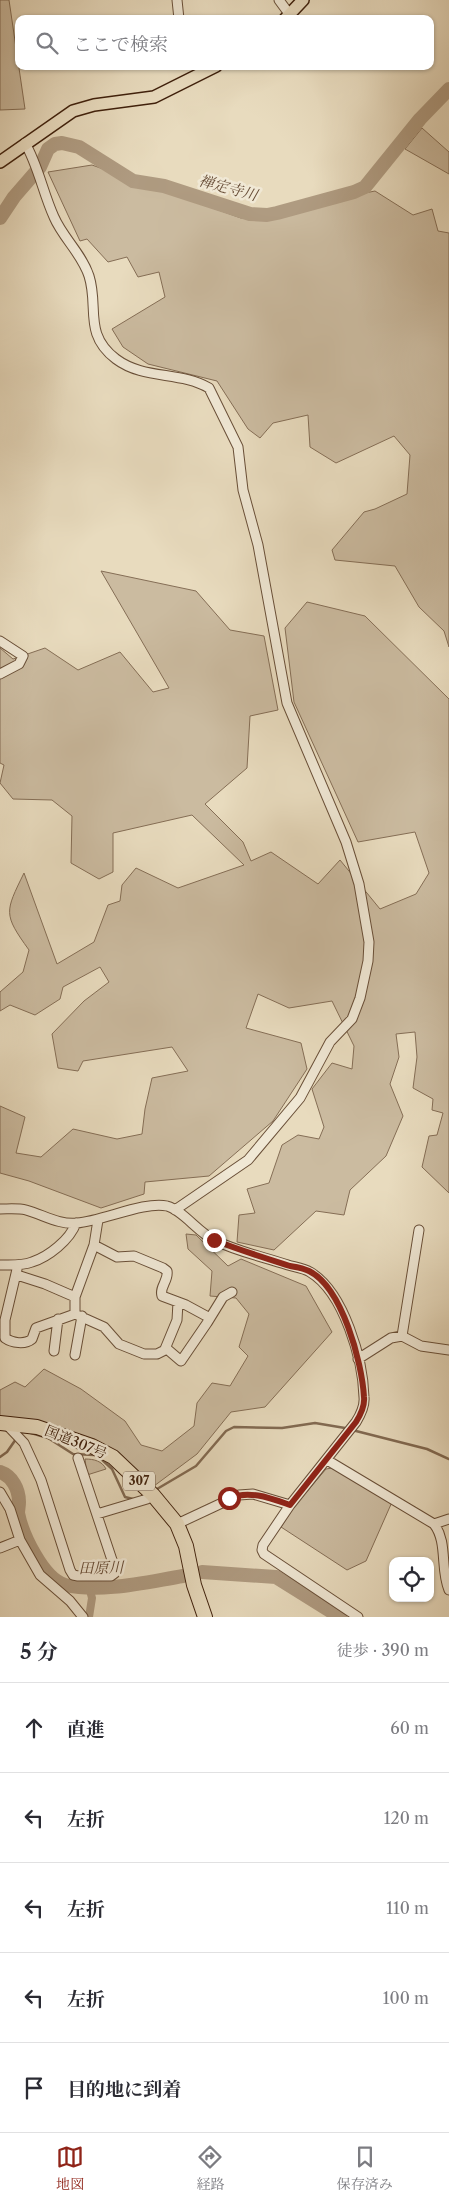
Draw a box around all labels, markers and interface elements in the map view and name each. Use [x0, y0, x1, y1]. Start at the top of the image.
search box [15, 15, 434, 70]
icon: search [33, 29, 61, 57]
text: ここで検索 [73, 33, 168, 56]
water label: 禅定寺川 [197, 171, 261, 205]
route end [203, 1229, 226, 1252]
street label: 国道307号 [42, 1421, 110, 1463]
road number: 307 [123, 1472, 155, 1490]
route start [218, 1487, 241, 1510]
map controls [389, 1557, 434, 1602]
button: locate [389, 1557, 434, 1602]
water label: 田原川 [78, 1558, 126, 1577]
text: 5 分 [20, 1639, 58, 1664]
text: 徒歩 · 390 m [336, 1640, 429, 1660]
icon: ahead [20, 1714, 48, 1742]
text: 直進 [67, 1718, 105, 1741]
text: 60 m [390, 1718, 429, 1738]
icon: left [20, 1804, 48, 1832]
text: 左折 [67, 1808, 105, 1831]
text: 120 m [384, 1808, 429, 1828]
icon: left [20, 1894, 48, 1922]
text: 左折 [67, 1898, 105, 1921]
text: 110 m [386, 1898, 429, 1918]
icon: left [20, 1984, 48, 2012]
text: 左折 [67, 1988, 105, 2011]
text: 100 m [383, 1988, 429, 2008]
icon: arrive [20, 2074, 48, 2102]
text: 目的地に到着 [67, 2078, 181, 2101]
tab: 地図 [56, 2143, 84, 2193]
tab: 経路 [196, 2143, 224, 2193]
tab: 保存済み [337, 2143, 393, 2193]

